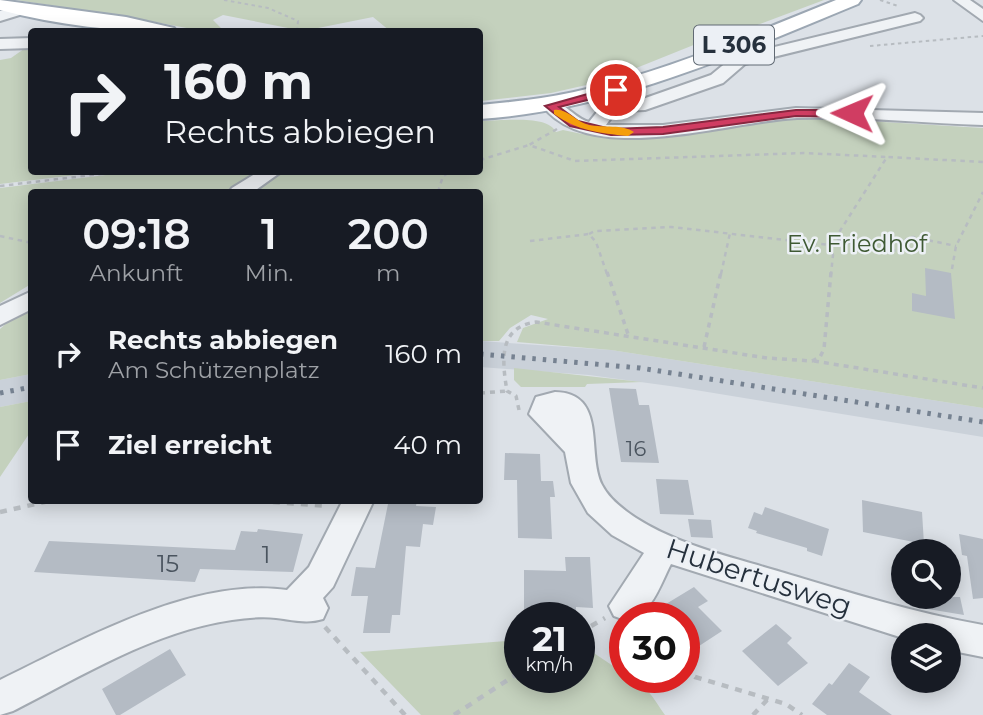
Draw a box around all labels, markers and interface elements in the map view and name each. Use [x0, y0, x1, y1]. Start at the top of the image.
road number: L 306 [694, 26, 774, 64]
text: 160 m [164, 52, 313, 111]
icon: right [49, 56, 140, 147]
pin [586, 60, 646, 120]
icon: arrive [597, 71, 635, 109]
position arrow [815, 76, 889, 150]
text: Rechts abbiegen [164, 112, 436, 151]
text: 09:18 [82, 208, 191, 260]
text: 1 [261, 208, 277, 260]
text: 200 [348, 208, 429, 260]
park label: Ev. Friedhof [787, 229, 928, 258]
text: Ankunft [90, 259, 183, 287]
text: Min. [245, 259, 293, 287]
text: m [376, 259, 400, 287]
text: Rechts abbiegen [108, 324, 338, 356]
icon: right [49, 335, 87, 373]
text: 160 m [385, 338, 462, 370]
text: Am Schützenplatz [108, 356, 320, 384]
icon: arrive [49, 426, 87, 464]
text: Ziel erreicht [108, 429, 272, 461]
text: 40 m [393, 429, 462, 461]
house number: 16 [626, 436, 646, 461]
street label: Hubertusweg [662, 531, 856, 623]
map controls [891, 539, 961, 693]
button: search [891, 539, 961, 609]
house number: 1 [262, 540, 270, 569]
house number: 15 [157, 549, 179, 578]
speed limit sign: 30 [609, 602, 700, 693]
text: 21 [532, 617, 567, 660]
button: layers [891, 623, 961, 693]
text: km/h [525, 654, 574, 676]

